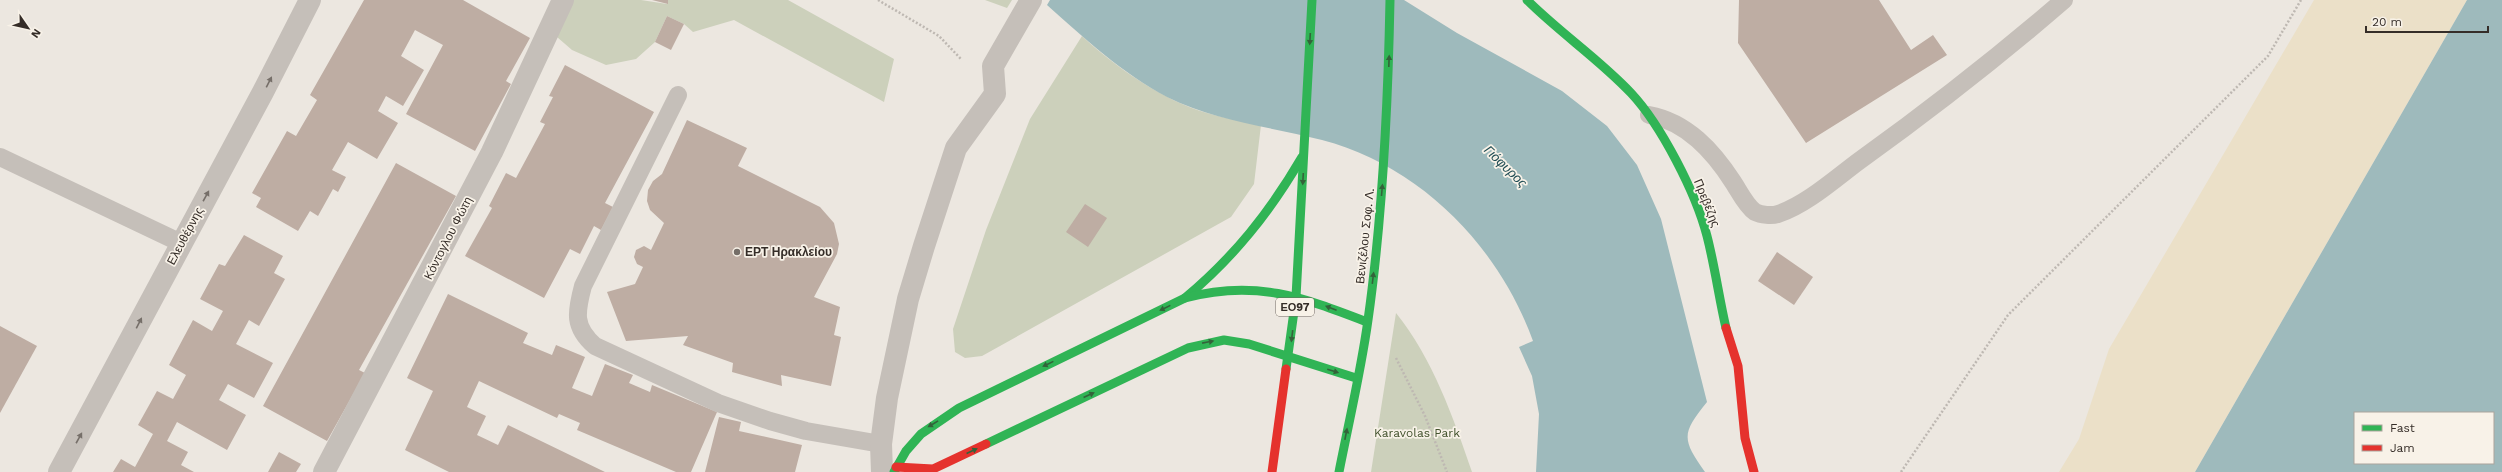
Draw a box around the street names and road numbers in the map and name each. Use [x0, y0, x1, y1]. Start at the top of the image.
street label: Πρεβέζης [1691, 177, 1723, 229]
street label: Βενιζέλου Σοφ. Λ. [1353, 187, 1377, 285]
street label: Κόντογλου Φώτη [421, 194, 475, 282]
street label: Ελευθέρνης [164, 205, 206, 267]
road number: ΕΟ97 [1276, 298, 1314, 316]

